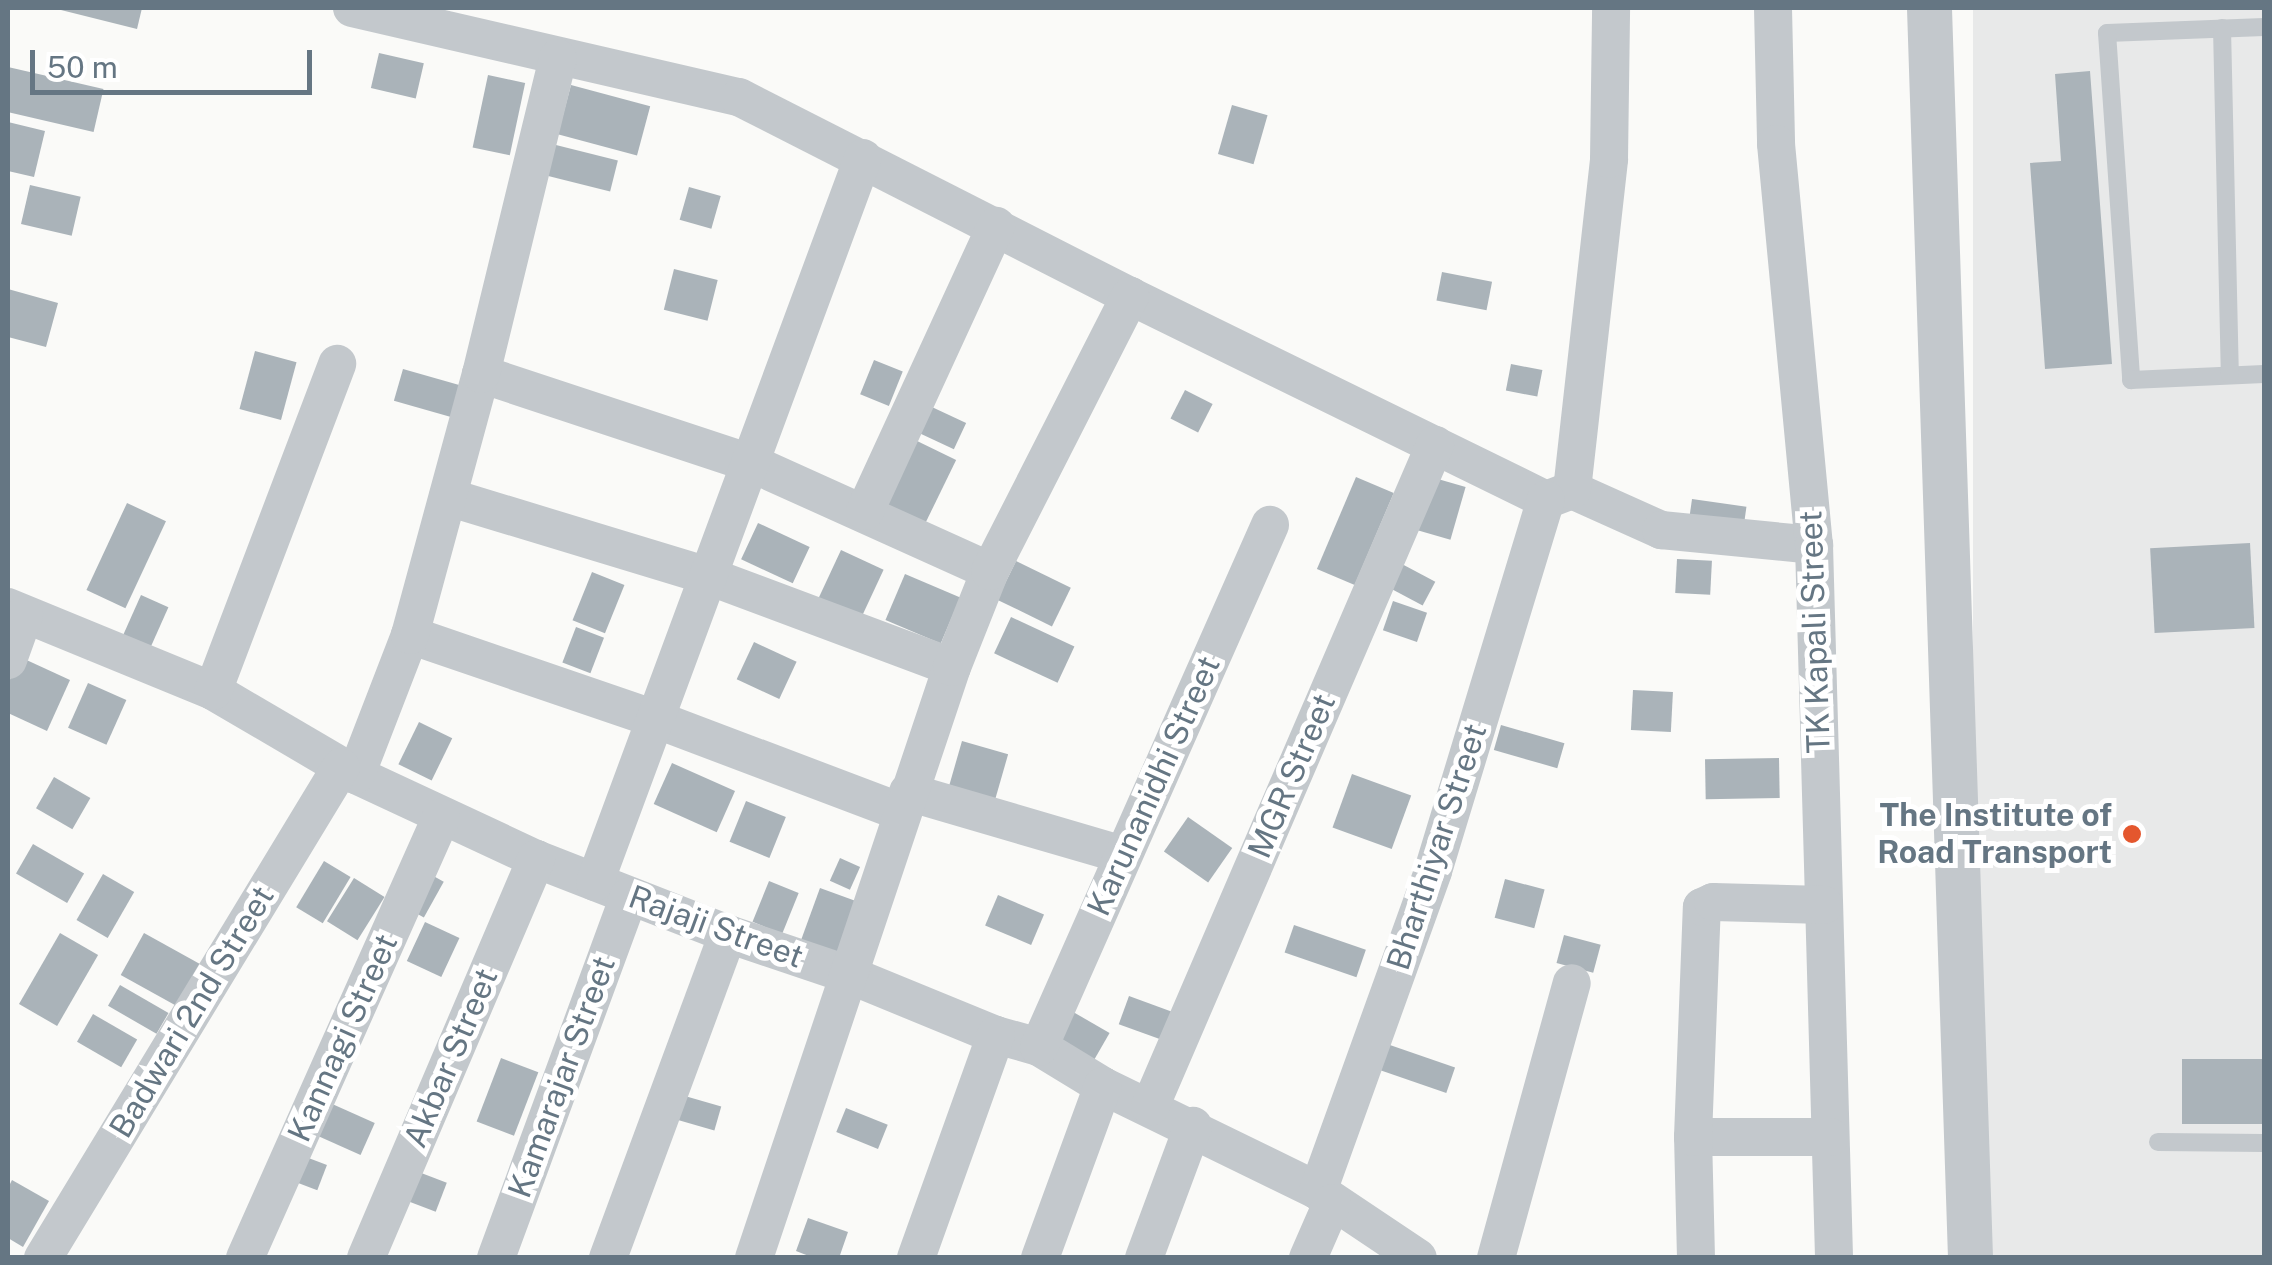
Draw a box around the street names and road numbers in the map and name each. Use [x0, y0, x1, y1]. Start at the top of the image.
street label: TK Kapali Street [1792, 510, 1838, 754]
street label: Karunanidhi Street [1080, 650, 1228, 922]
street label: MGR Street [1240, 688, 1344, 864]
street label: Bharthiyar Street [1379, 719, 1495, 975]
street label: Rajaji Street [624, 878, 808, 976]
street label: Badwari 2nd Street [102, 879, 282, 1145]
street label: Kannagi Street [280, 928, 406, 1148]
street label: Kamarajar Street [501, 951, 623, 1203]
street label: Akbar Street [396, 963, 506, 1153]

